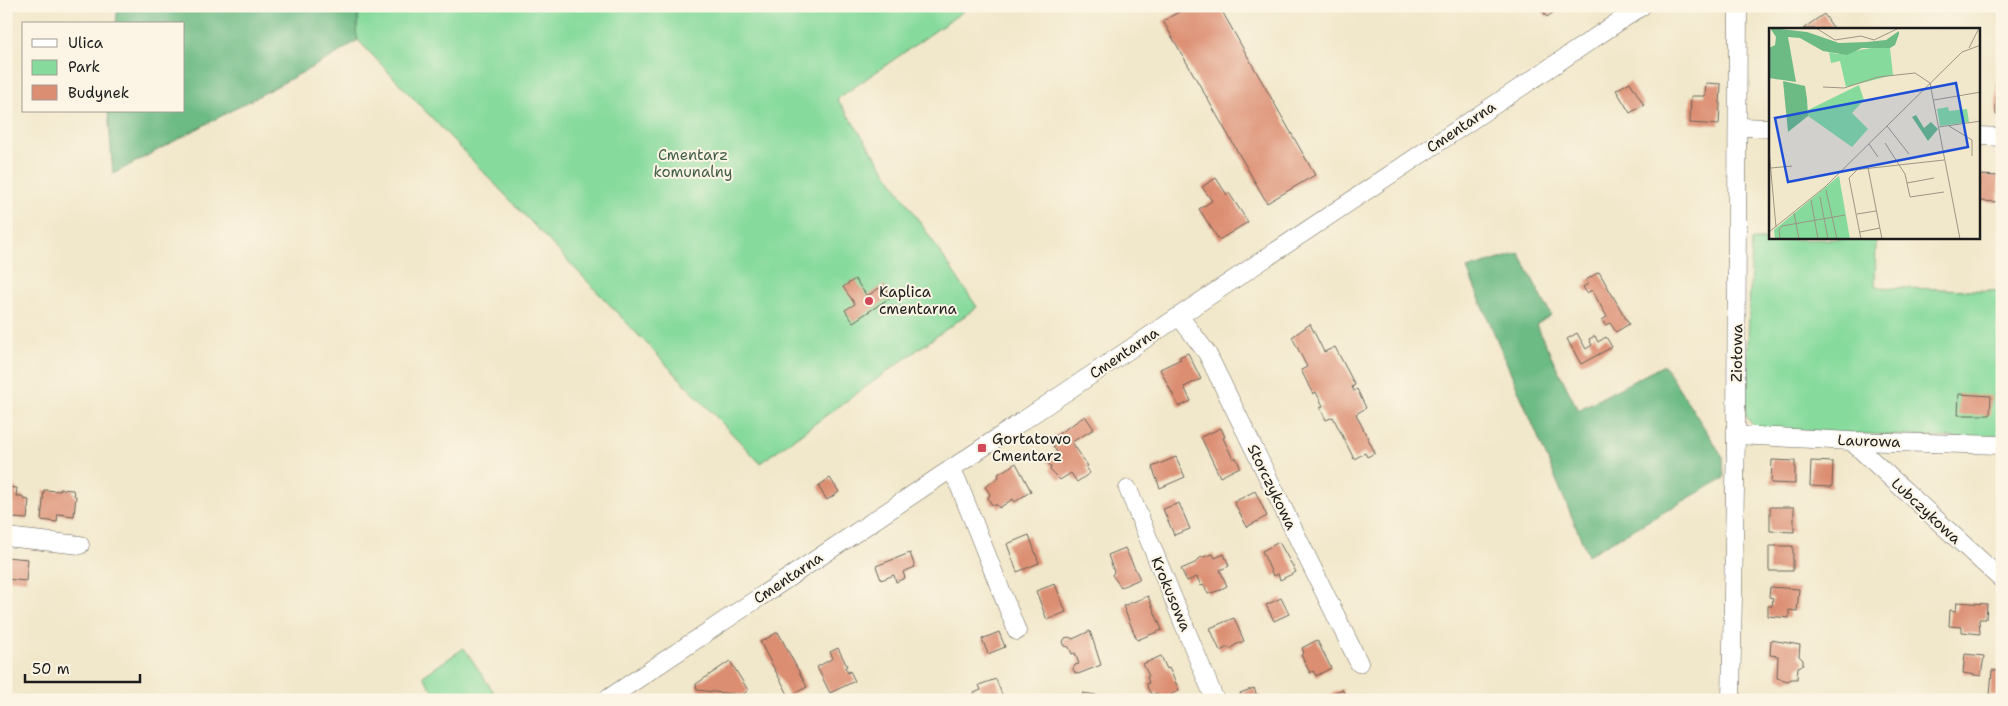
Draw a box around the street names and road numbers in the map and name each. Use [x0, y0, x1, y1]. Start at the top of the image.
street label: Cmentarna [1422, 96, 1500, 157]
street label: Cmentarna [1085, 322, 1163, 383]
street label: Ziołowa [1726, 323, 1748, 382]
street label: Laurowa [1837, 430, 1902, 452]
street label: Storczykowa [1243, 441, 1302, 534]
street label: Lubczykowa [1887, 474, 1966, 549]
street label: Cmentarna [749, 547, 827, 608]
street label: Krokusowa [1146, 554, 1196, 635]

